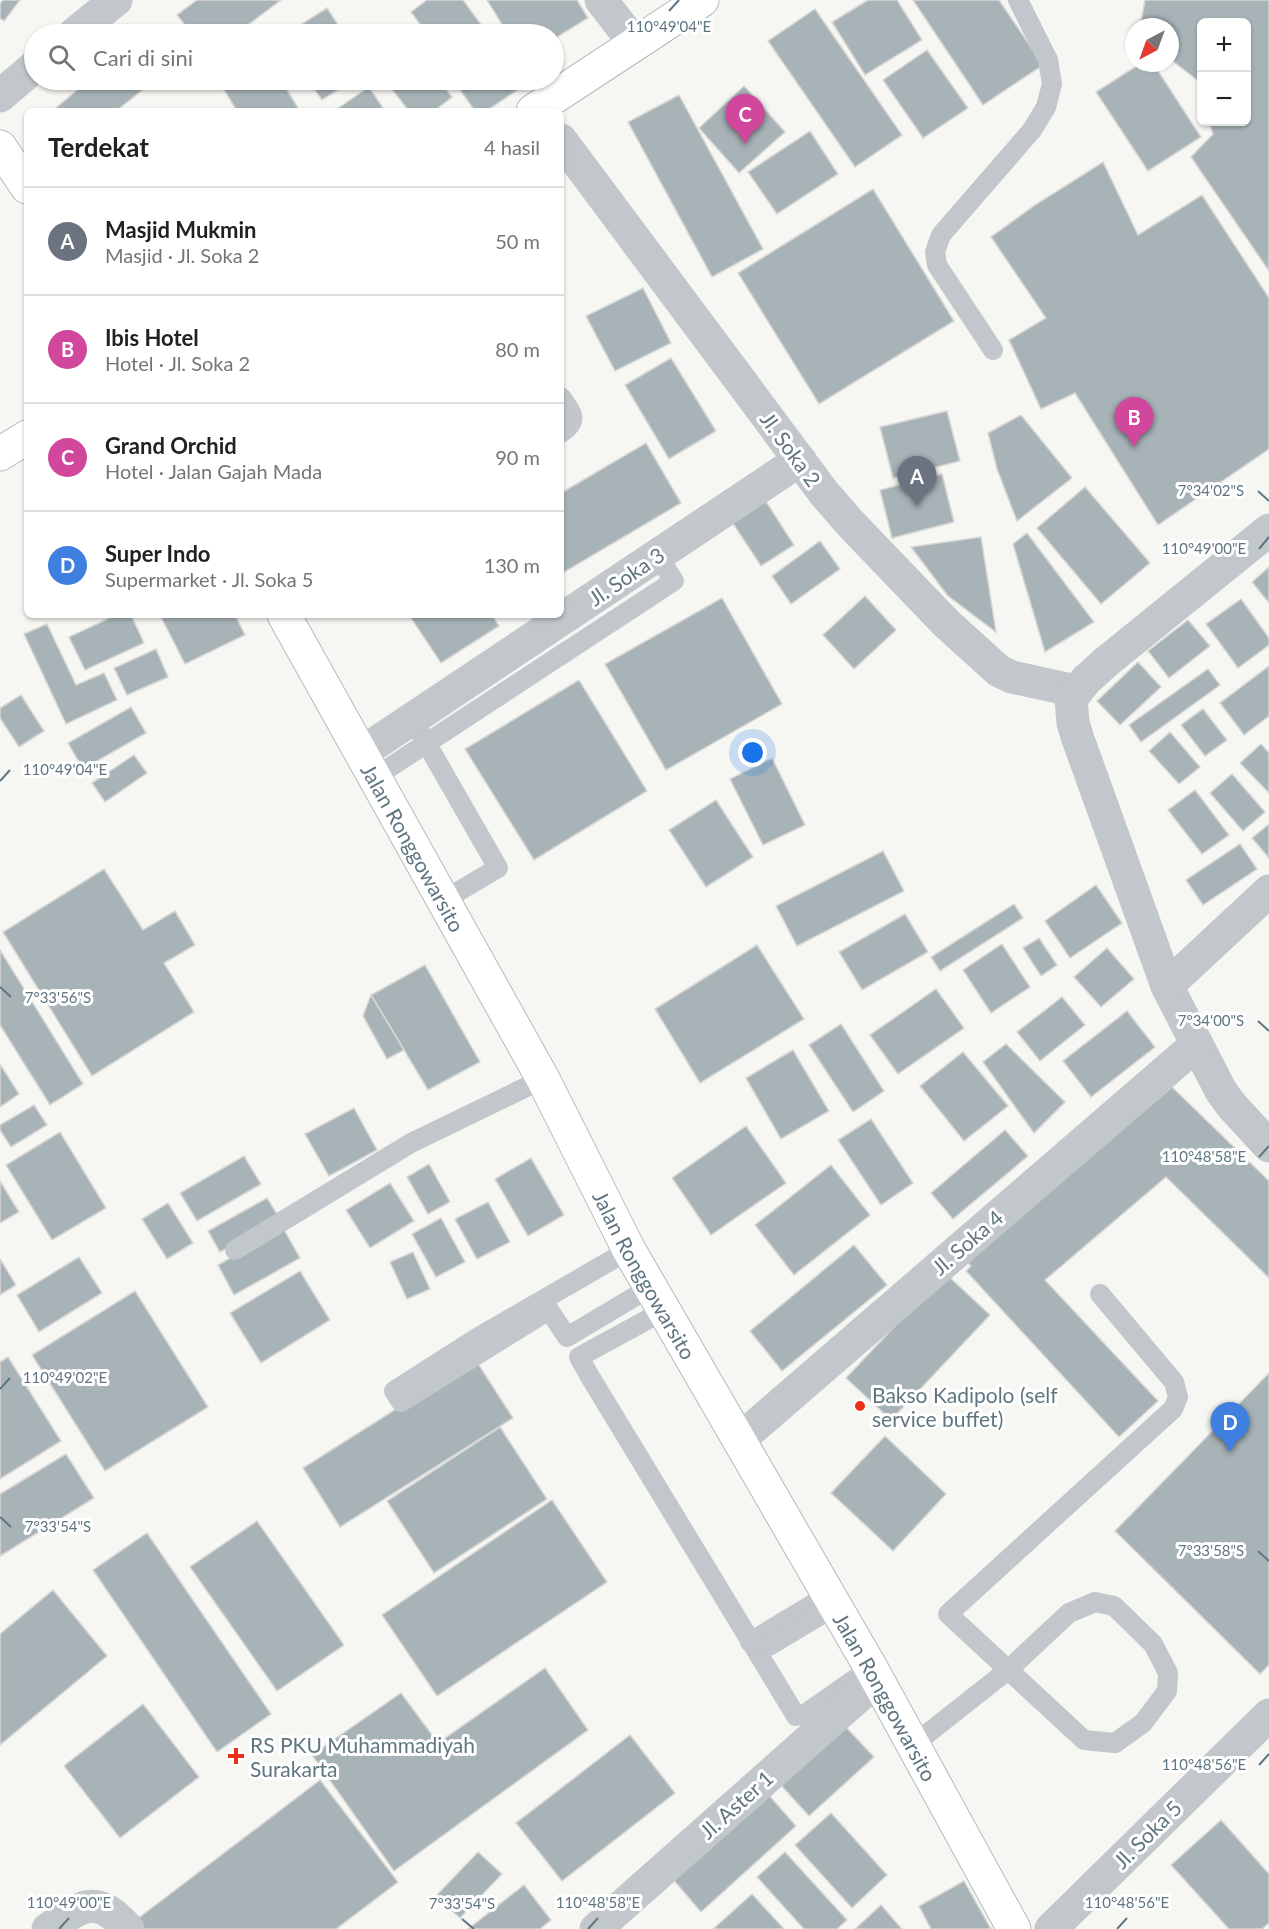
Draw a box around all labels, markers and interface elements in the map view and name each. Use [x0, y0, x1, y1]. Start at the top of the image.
text: 110°49'04"E [627, 17, 711, 35]
north arrow [1125, 18, 1179, 72]
map controls [1197, 18, 1251, 126]
button: + [1197, 18, 1251, 72]
search box [24, 24, 564, 90]
icon: search [45, 41, 78, 74]
text: Cari di sini [93, 44, 193, 71]
button: − [1197, 72, 1251, 126]
pin: C [726, 94, 764, 144]
text: Terdekat [48, 131, 149, 163]
text: 4 hasil [484, 135, 540, 159]
text: Masjid Mukmin [105, 216, 257, 243]
text: A [61, 229, 74, 253]
text: 50 m [495, 229, 540, 253]
text: Masjid · Jl. Soka 2 [105, 243, 259, 267]
text: Ibis Hotel [105, 324, 199, 351]
text: B [61, 337, 74, 361]
text: 80 m [495, 337, 540, 361]
text: Hotel · Jl. Soka 2 [105, 351, 250, 375]
pin: B [1114, 398, 1154, 447]
street label: Jl. Soka 2 [756, 407, 826, 491]
text: Grand Orchid [105, 432, 237, 459]
text: C [61, 445, 74, 469]
text: 90 m [495, 445, 540, 469]
pin: A [898, 456, 936, 506]
text: Hotel · Jalan Gajah Mada [105, 459, 322, 483]
text: 7°34'02"S [1178, 481, 1244, 499]
text: 110°49'00"E [1162, 539, 1246, 557]
text: Super Indo [105, 540, 211, 567]
street label: Jl. Soka 3 [583, 542, 669, 610]
text: D [60, 553, 75, 577]
text: 130 m [484, 553, 540, 577]
text: Supermarket · Jl. Soka 5 [105, 567, 313, 591]
your location [738, 738, 767, 767]
street label: Jalan Ronggowarsito [357, 759, 471, 936]
text: 110°49'04"E [23, 760, 107, 778]
text: 7°33'56"S [25, 988, 91, 1006]
text: 7°34'00"S [1178, 1011, 1244, 1029]
text: 110°48'58"E [1162, 1147, 1246, 1165]
street label: Jalan Ronggowarsito [589, 1186, 702, 1363]
street label: Jl. Soka 4 [926, 1204, 1008, 1280]
text: 110°49'02"E [23, 1368, 107, 1386]
place label: Bakso Kadipolo (self service buffet) [872, 1382, 1058, 1431]
marker: Bakso Kadipolo (self service buffet) [853, 1399, 867, 1413]
pin: D [1210, 1402, 1250, 1452]
text: 7°33'54"S [25, 1517, 91, 1535]
text: 7°33'58"S [1178, 1541, 1244, 1559]
street label: Jalan Ronggowarsito [829, 1608, 943, 1785]
place label: RS PKU Muhammadiyah Surakarta [250, 1732, 475, 1781]
marker: RS PKU Muhammadiyah Surakarta [227, 1747, 245, 1765]
text: 110°48'56"E [1162, 1755, 1246, 1773]
street label: Jl. Aster 1 [694, 1765, 778, 1843]
street label: Jl. Soka 5 [1108, 1795, 1186, 1873]
text: 110°49'00"E [27, 1893, 111, 1911]
text: 110°48'58"E [556, 1893, 640, 1911]
text: 110°48'56"E [1085, 1893, 1169, 1911]
text: 7°33'54"S [429, 1894, 495, 1912]

